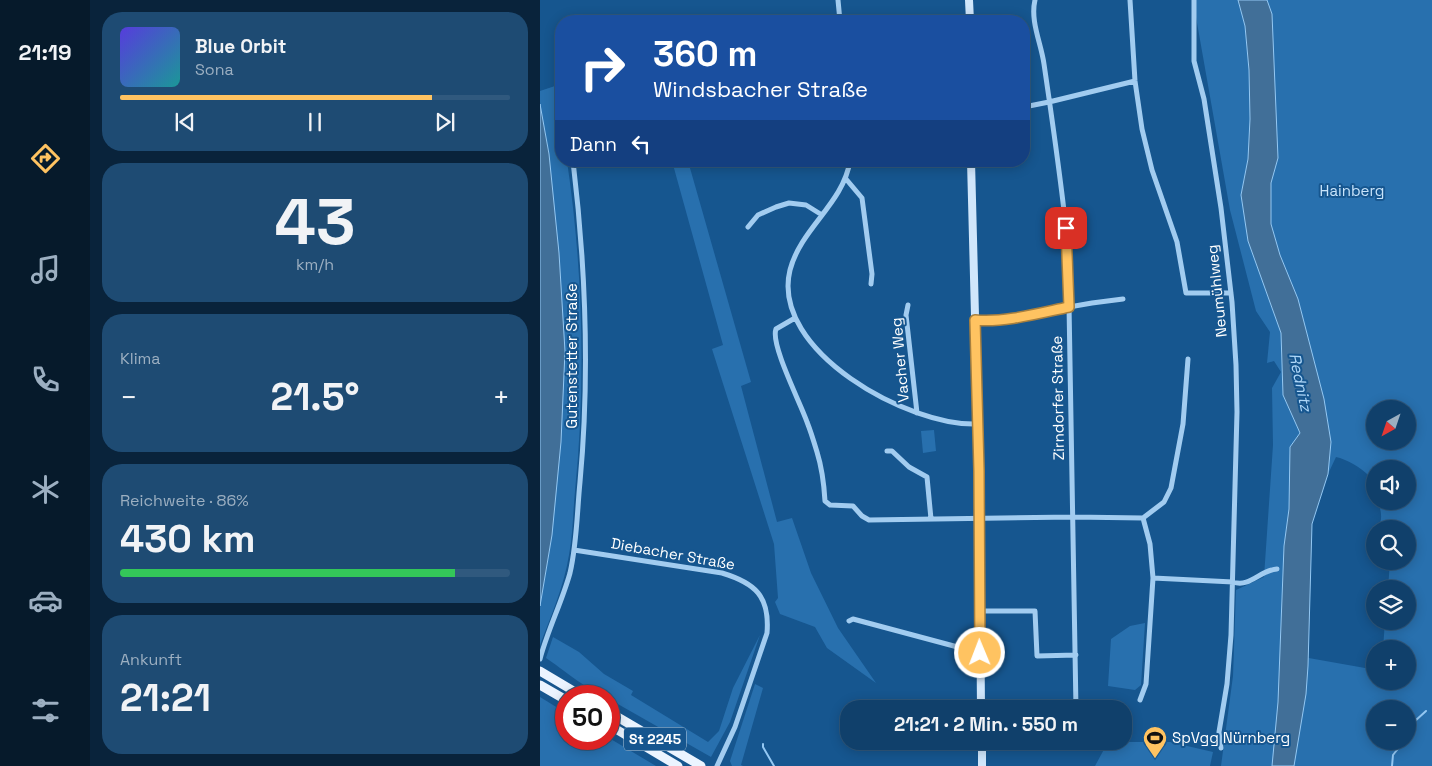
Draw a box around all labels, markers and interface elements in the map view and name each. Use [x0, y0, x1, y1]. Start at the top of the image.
text: 360 m [653, 32, 757, 76]
text: Blue Orbit [195, 34, 286, 59]
icon: right [570, 35, 635, 100]
text: 21:19 [18, 38, 72, 66]
text: Sona [195, 59, 234, 80]
text: Windsbacher Straße [653, 75, 868, 103]
icon: previous [171, 108, 199, 136]
icon: pause [301, 108, 329, 136]
icon: next [431, 108, 459, 136]
icon: left [627, 130, 655, 158]
text: Dann [570, 132, 617, 157]
icon: directions [28, 141, 63, 176]
text: 43 [275, 180, 355, 263]
park label: Hainberg [1320, 181, 1384, 200]
pin [1045, 207, 1087, 249]
icon: arrive [1052, 214, 1080, 242]
street label: Neumühlweg [1202, 244, 1231, 338]
icon: music [28, 252, 63, 287]
text: km/h [296, 254, 334, 275]
street label: Gutenstetter Straße [562, 283, 581, 429]
street label: Vacher Weg [886, 317, 913, 403]
street label: Zirndorfer Straße [1047, 335, 1068, 461]
text: Klima [120, 348, 161, 369]
water label: Rednitz [1284, 351, 1317, 415]
icon: phone [28, 362, 63, 397]
text: 21.5° [271, 373, 359, 421]
text: − [120, 379, 137, 415]
text: + [493, 379, 510, 415]
north arrow [1366, 400, 1416, 450]
map controls [1366, 400, 1416, 750]
button: sound [1366, 460, 1416, 510]
icon: climate [28, 472, 63, 507]
text: Reichweite · 86% [120, 490, 249, 511]
text: 430 km [120, 515, 255, 563]
button: search [1366, 520, 1416, 570]
street label: Diebacher Straße [610, 533, 737, 574]
button: layers [1366, 580, 1416, 630]
icon: car [28, 583, 63, 618]
position arrow [953, 626, 1005, 678]
button: + [1366, 640, 1416, 690]
text: Ankunft [120, 649, 182, 670]
text: 21:21 [120, 674, 211, 722]
speed limit sign: 50 [555, 685, 620, 750]
icon: filters [28, 693, 63, 728]
button: − [1366, 700, 1416, 750]
text: 21:21 · 2 Min. · 550 m [894, 712, 1078, 737]
sports icon: SpVgg Nürnberg [1142, 725, 1168, 759]
road number: St 2245 [624, 728, 686, 751]
place label: SpVgg Nürnberg [1172, 728, 1290, 747]

